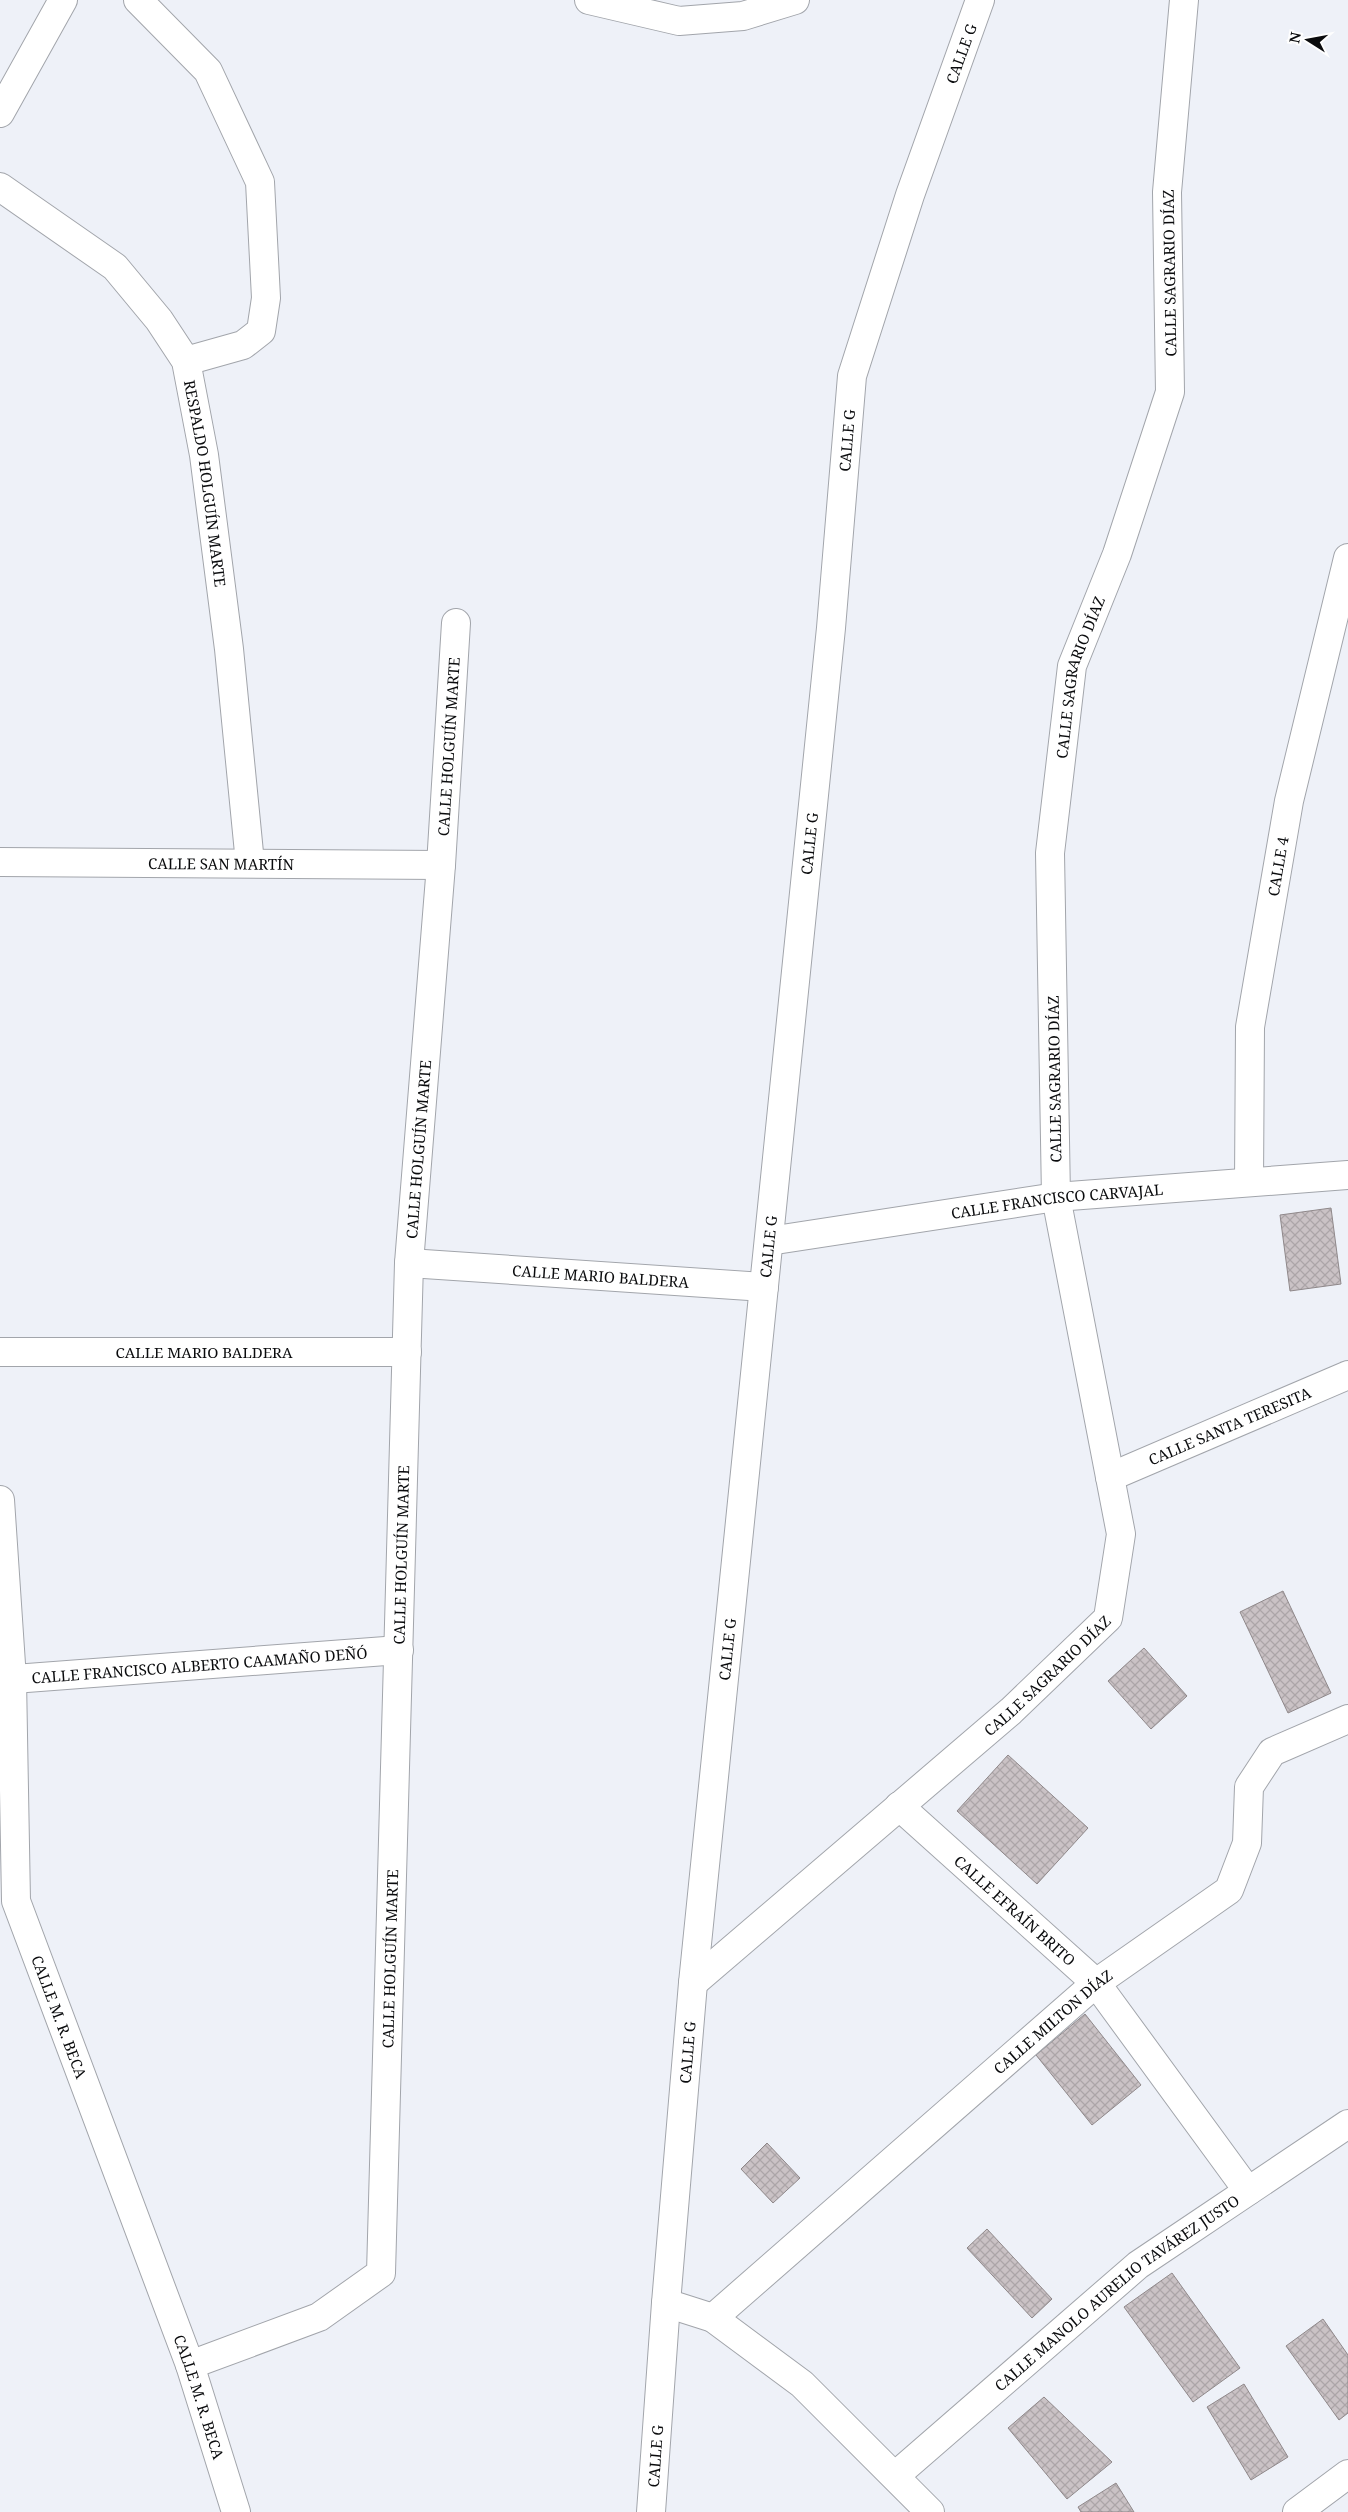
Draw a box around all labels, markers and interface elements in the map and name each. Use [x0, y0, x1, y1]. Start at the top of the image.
north arrow [1283, 15, 1333, 65]
street label: CALLE G [941, 20, 981, 86]
text: N [1284, 30, 1305, 45]
street label: CALLE SAGRARIO DÍAZ [1158, 189, 1180, 357]
street label: RESPALDO HOLGUÍN MARTE [180, 378, 231, 588]
street label: CALLE G [834, 408, 859, 472]
street label: CALLE SAGRARIO DÍAZ [1051, 593, 1109, 760]
street label: CALLE HOLGUÍN MARTE [433, 656, 464, 837]
street label: CALLE G [796, 811, 822, 876]
street label: CALLE 4 [1263, 834, 1293, 898]
street label: CALLE SAN MARTÍN [148, 853, 295, 874]
street label: CALLE SAGRARIO DÍAZ [1043, 995, 1065, 1163]
street label: CALLE HOLGUÍN MARTE [401, 1059, 435, 1240]
street label: CALLE FRANCISCO CARVAJAL [950, 1179, 1164, 1223]
street label: CALLE G [755, 1214, 781, 1279]
street label: CALLE MARIO BALDERA [512, 1260, 690, 1292]
street label: CALLE MARIO BALDERA [116, 1342, 293, 1362]
street label: CALLE SANTA TERESITA [1145, 1382, 1314, 1469]
street label: CALLE HOLGUÍN MARTE [388, 1465, 413, 1645]
street label: CALLE SAGRARIO DÍAZ [979, 1611, 1115, 1740]
street label: CALLE G [714, 1617, 740, 1682]
street label: CALLE FRANCISCO ALBERTO CAAMAÑO DEÑÓ [31, 1642, 368, 1688]
street label: CALLE EFRAÍN BRITO [950, 1851, 1080, 1970]
street label: CALLE HOLGUÍN MARTE [377, 1869, 402, 2049]
street label: CALLE M. R. BECA [27, 1952, 92, 2081]
street label: CALLE MILTON DÍAZ [989, 1965, 1116, 2078]
street label: CALLE G [675, 2020, 700, 2084]
street label: CALLE MANOLO AURELIO TAVÁREZ JUSTO [990, 2190, 1243, 2395]
street label: CALLE M. R. BECA [169, 2332, 229, 2462]
street label: CALLE G [643, 2424, 667, 2488]

